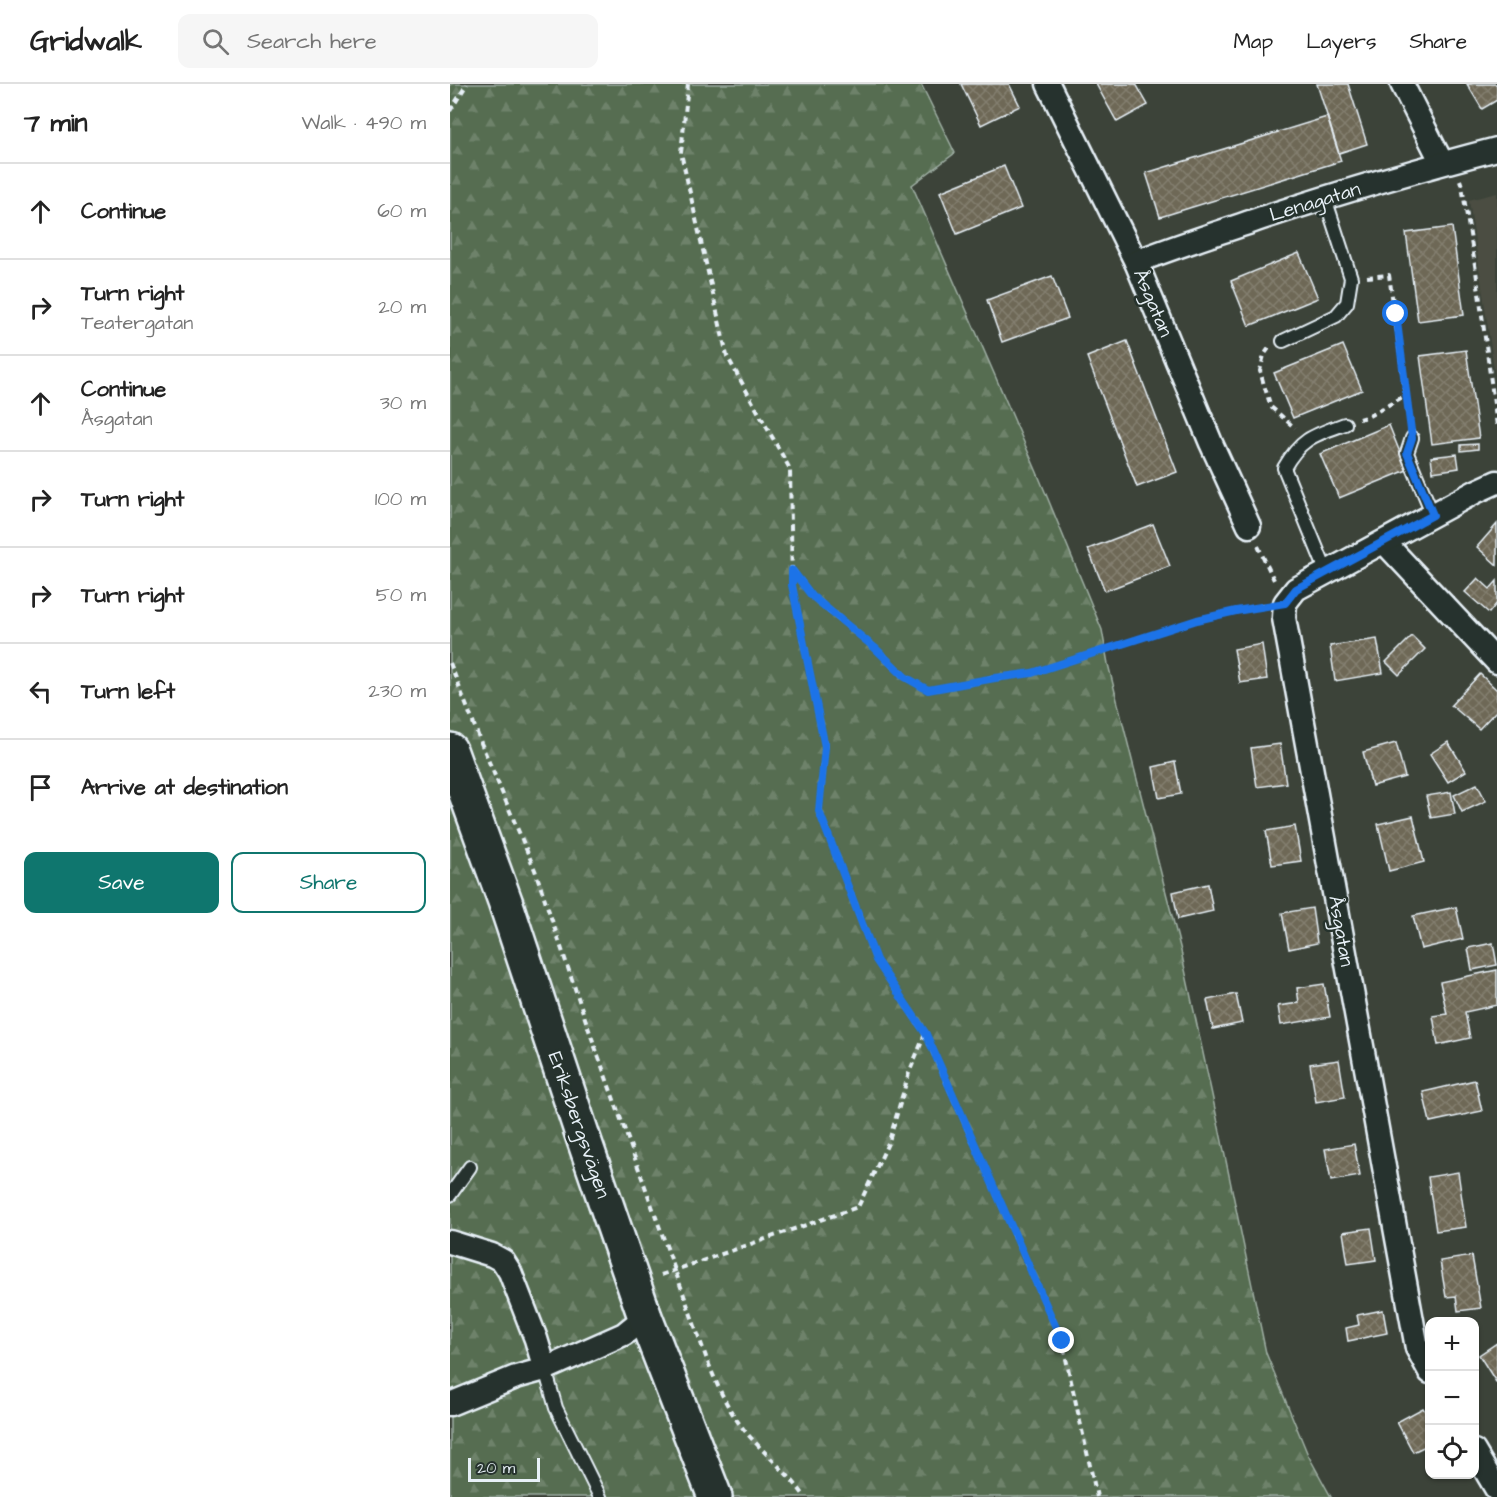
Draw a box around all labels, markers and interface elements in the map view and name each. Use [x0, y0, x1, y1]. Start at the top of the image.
search box [178, 14, 598, 68]
text: Gridwalk [30, 22, 142, 61]
icon: search [199, 25, 232, 58]
text: Search here [247, 26, 377, 57]
text: Map [1233, 27, 1273, 56]
text: Layers [1306, 27, 1376, 56]
text: Share [1409, 27, 1467, 56]
text: 7 min [24, 105, 88, 141]
text: Walk · 490 m [302, 109, 426, 137]
street label: Lenagatan [1266, 175, 1364, 230]
icon: ahead [24, 195, 57, 228]
text: Continue [81, 196, 166, 227]
text: 60 m [377, 197, 426, 225]
street label: Åsgatan [1125, 265, 1180, 342]
text: Turn right [81, 278, 184, 309]
icon: right [24, 291, 57, 324]
text: 20 m [378, 293, 426, 321]
route start [1382, 300, 1408, 326]
text: Teatergatan [81, 309, 193, 337]
text: Continue [81, 374, 166, 405]
icon: ahead [24, 387, 57, 420]
text: 30 m [380, 389, 426, 417]
text: Åsgatan [81, 405, 153, 433]
icon: right [24, 483, 57, 516]
text: Turn right [81, 484, 184, 515]
text: 100 m [375, 485, 426, 513]
icon: right [24, 579, 57, 612]
text: Turn right [81, 580, 184, 611]
text: 50 m [376, 581, 426, 609]
icon: left [24, 675, 57, 708]
text: Turn left [81, 676, 175, 707]
text: 230 m [368, 677, 426, 705]
icon: arrive [24, 771, 57, 804]
text: Arrive at destination [81, 772, 288, 803]
button: Save [24, 852, 219, 913]
button: Share [231, 852, 426, 913]
street label: Åsgatan [1320, 893, 1361, 969]
street label: Eriksbergsvägen [540, 1048, 617, 1202]
map controls [1425, 1317, 1479, 1479]
button: + [1425, 1317, 1479, 1371]
route end [1048, 1327, 1074, 1353]
button: − [1425, 1371, 1479, 1425]
button: locate [1425, 1425, 1479, 1479]
scale bar [468, 1455, 540, 1482]
text: 20 m [477, 1457, 515, 1479]

